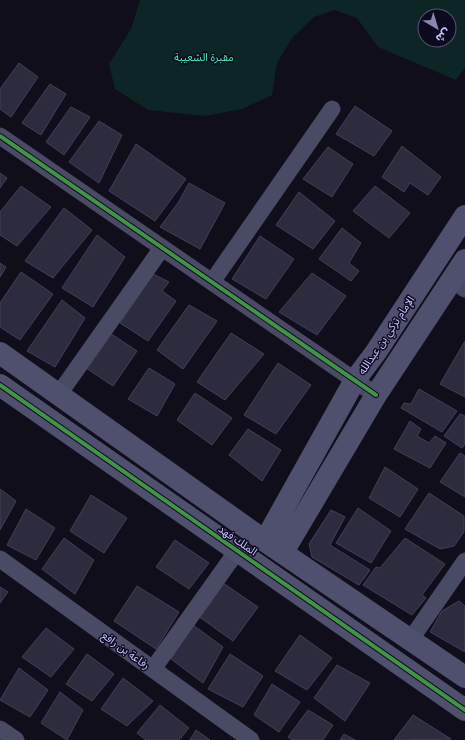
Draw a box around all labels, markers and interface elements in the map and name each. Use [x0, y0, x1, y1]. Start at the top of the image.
north arrow [417, 8, 457, 48]
text: ش [433, 26, 453, 45]
park label: مقبرة الشعيبة [174, 51, 234, 64]
street label: الإمام تركي بن عبدالله [355, 294, 419, 378]
street label: الملك فهد [216, 522, 260, 558]
street label: رفاعة بن رافع [99, 629, 152, 673]

